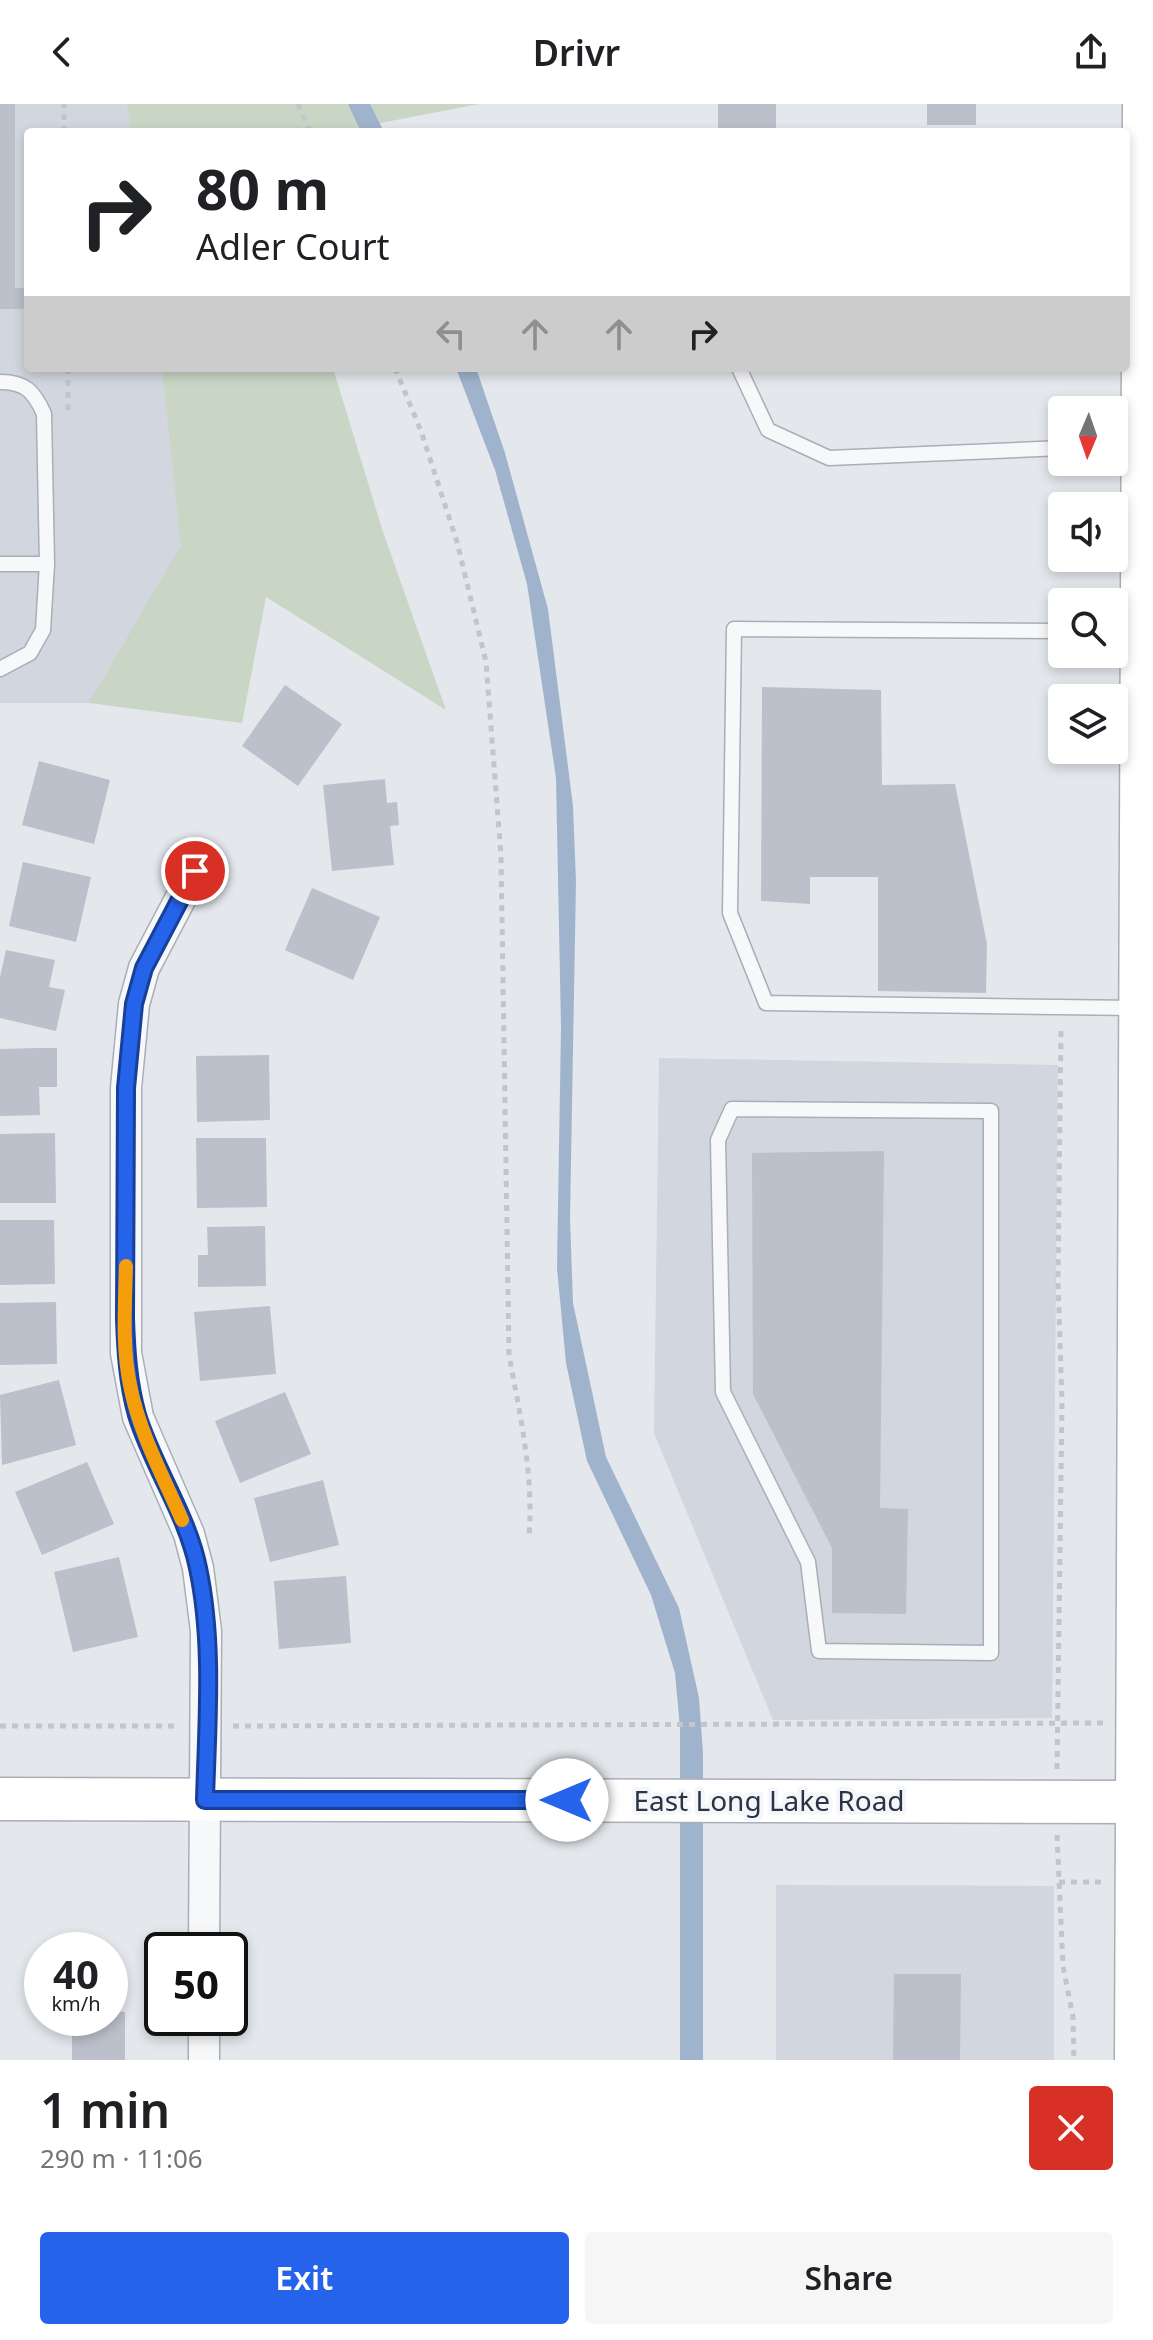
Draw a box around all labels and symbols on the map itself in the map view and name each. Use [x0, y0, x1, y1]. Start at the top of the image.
north arrow [1048, 396, 1128, 476]
pin [161, 837, 229, 905]
position arrow [525, 1758, 609, 1842]
street label: East Long Lake Road [633, 1781, 905, 1819]
speed limit sign: 50 [144, 1932, 248, 2036]

